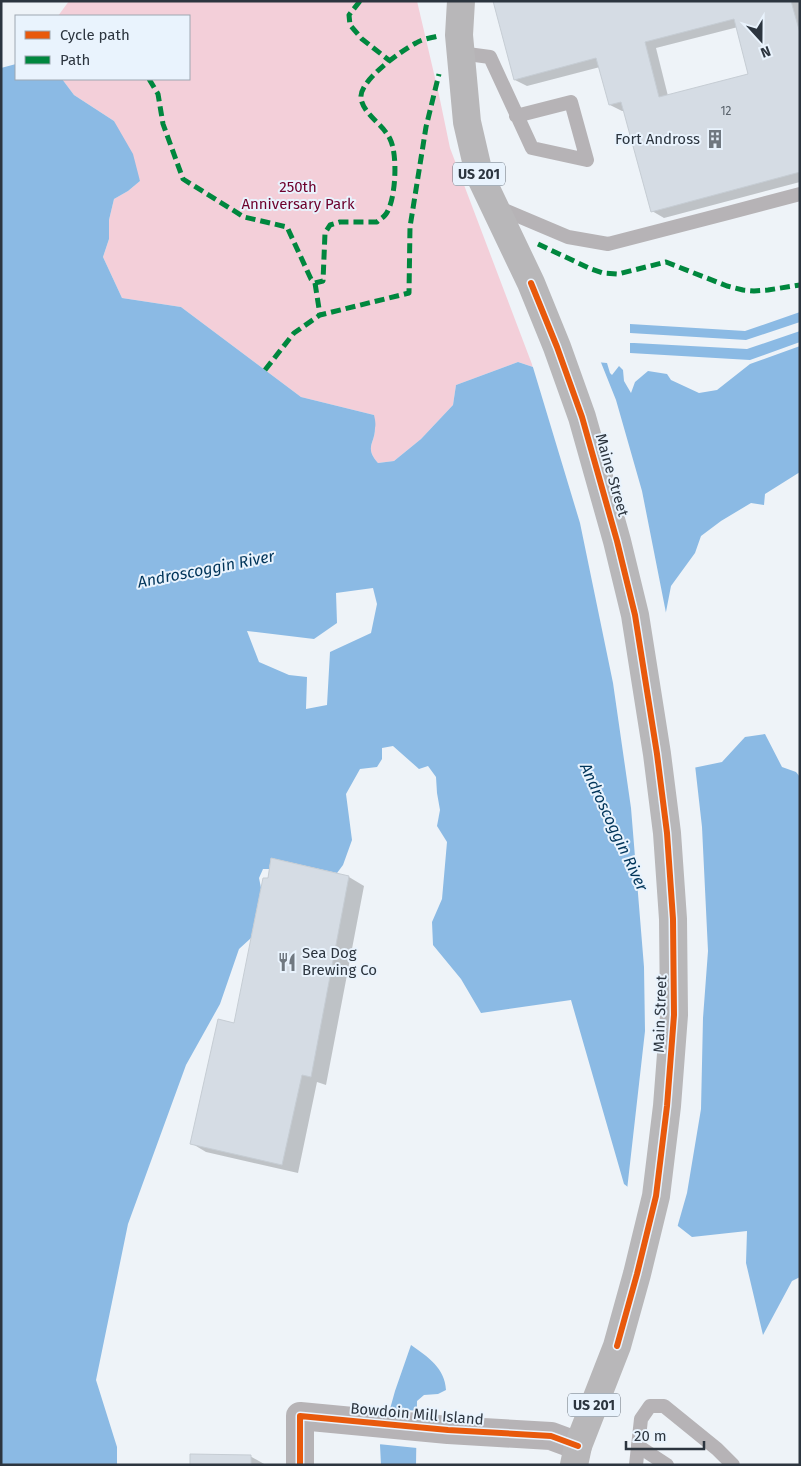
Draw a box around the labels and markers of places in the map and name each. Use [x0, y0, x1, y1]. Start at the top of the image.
building icon: Fort Andross [704, 128, 726, 150]
place label: Fort Andross [615, 130, 700, 148]
place label: Sea Dog Brewing Co [302, 944, 377, 979]
restaurant icon: Sea Dog Brewing Co [276, 951, 298, 973]

